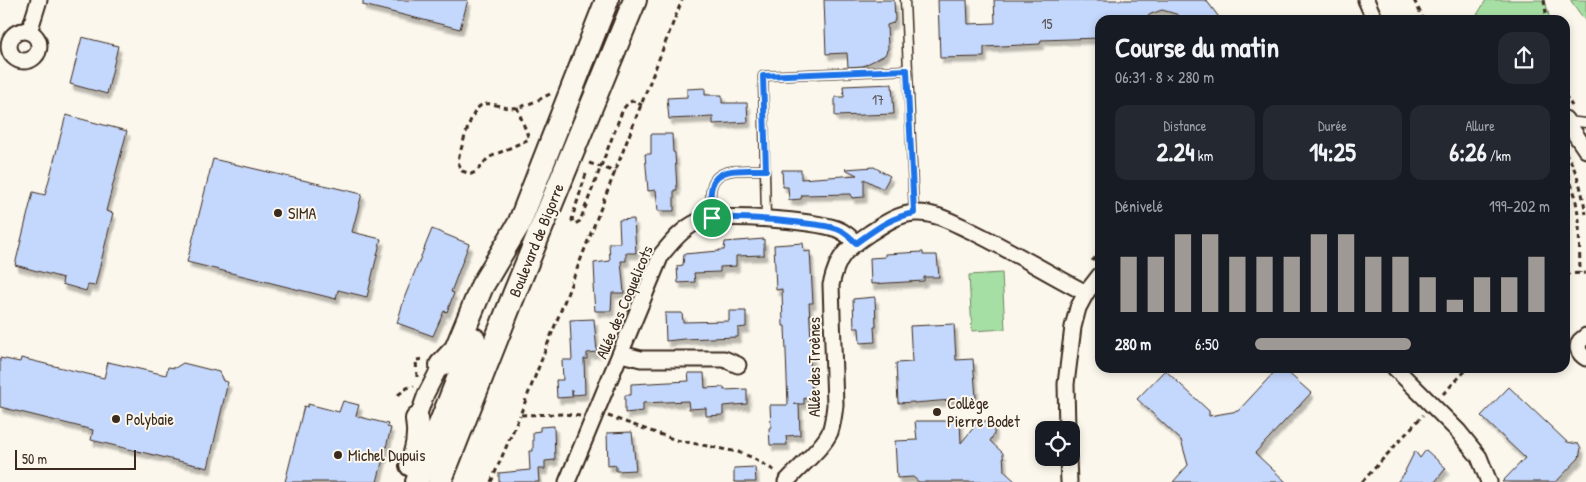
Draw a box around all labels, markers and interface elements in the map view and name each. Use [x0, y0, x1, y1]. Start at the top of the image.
house number: 15 [1041, 14, 1053, 33]
text: Course du matin [1115, 28, 1279, 66]
button: share [1498, 32, 1550, 84]
text: 06:31 · 8 × 280 m [1115, 66, 1214, 88]
house number: 17 [872, 90, 884, 109]
text: Distance [1163, 116, 1206, 135]
text: Durée [1318, 116, 1347, 135]
text: Allure [1465, 116, 1495, 135]
text: 2.24 [1156, 135, 1195, 169]
text: 14:25 [1309, 135, 1356, 169]
text: 6:26 [1449, 135, 1487, 169]
text: km [1195, 146, 1213, 165]
text: /km [1487, 146, 1511, 165]
street label: Boulevard de Bigorre [503, 179, 569, 300]
text: Dénivelé [1115, 195, 1163, 217]
text: 199–202 m [1489, 195, 1550, 217]
pin [691, 197, 733, 239]
place label: SIMA [288, 202, 317, 224]
icon: arrive [698, 204, 726, 232]
marker: SIMA [272, 207, 284, 219]
street label: Allée des Coquelicots [590, 242, 658, 362]
street label: Allée des Troènes [803, 317, 825, 417]
text: 280 m [1115, 333, 1151, 355]
text: 6:50 [1195, 333, 1219, 355]
place label: Collège Pierre Bodet [947, 392, 1020, 432]
marker: Collège Pierre Bodet [931, 406, 943, 418]
place label: Polybaie [126, 408, 175, 430]
marker: Polybaie [110, 413, 122, 425]
map controls [1035, 421, 1080, 466]
button: locate [1035, 421, 1080, 466]
place label: Michel Dupuis [348, 444, 425, 466]
scale bar [15, 447, 136, 470]
text: 50 m [22, 449, 47, 468]
marker: Michel Dupuis [332, 449, 344, 461]

